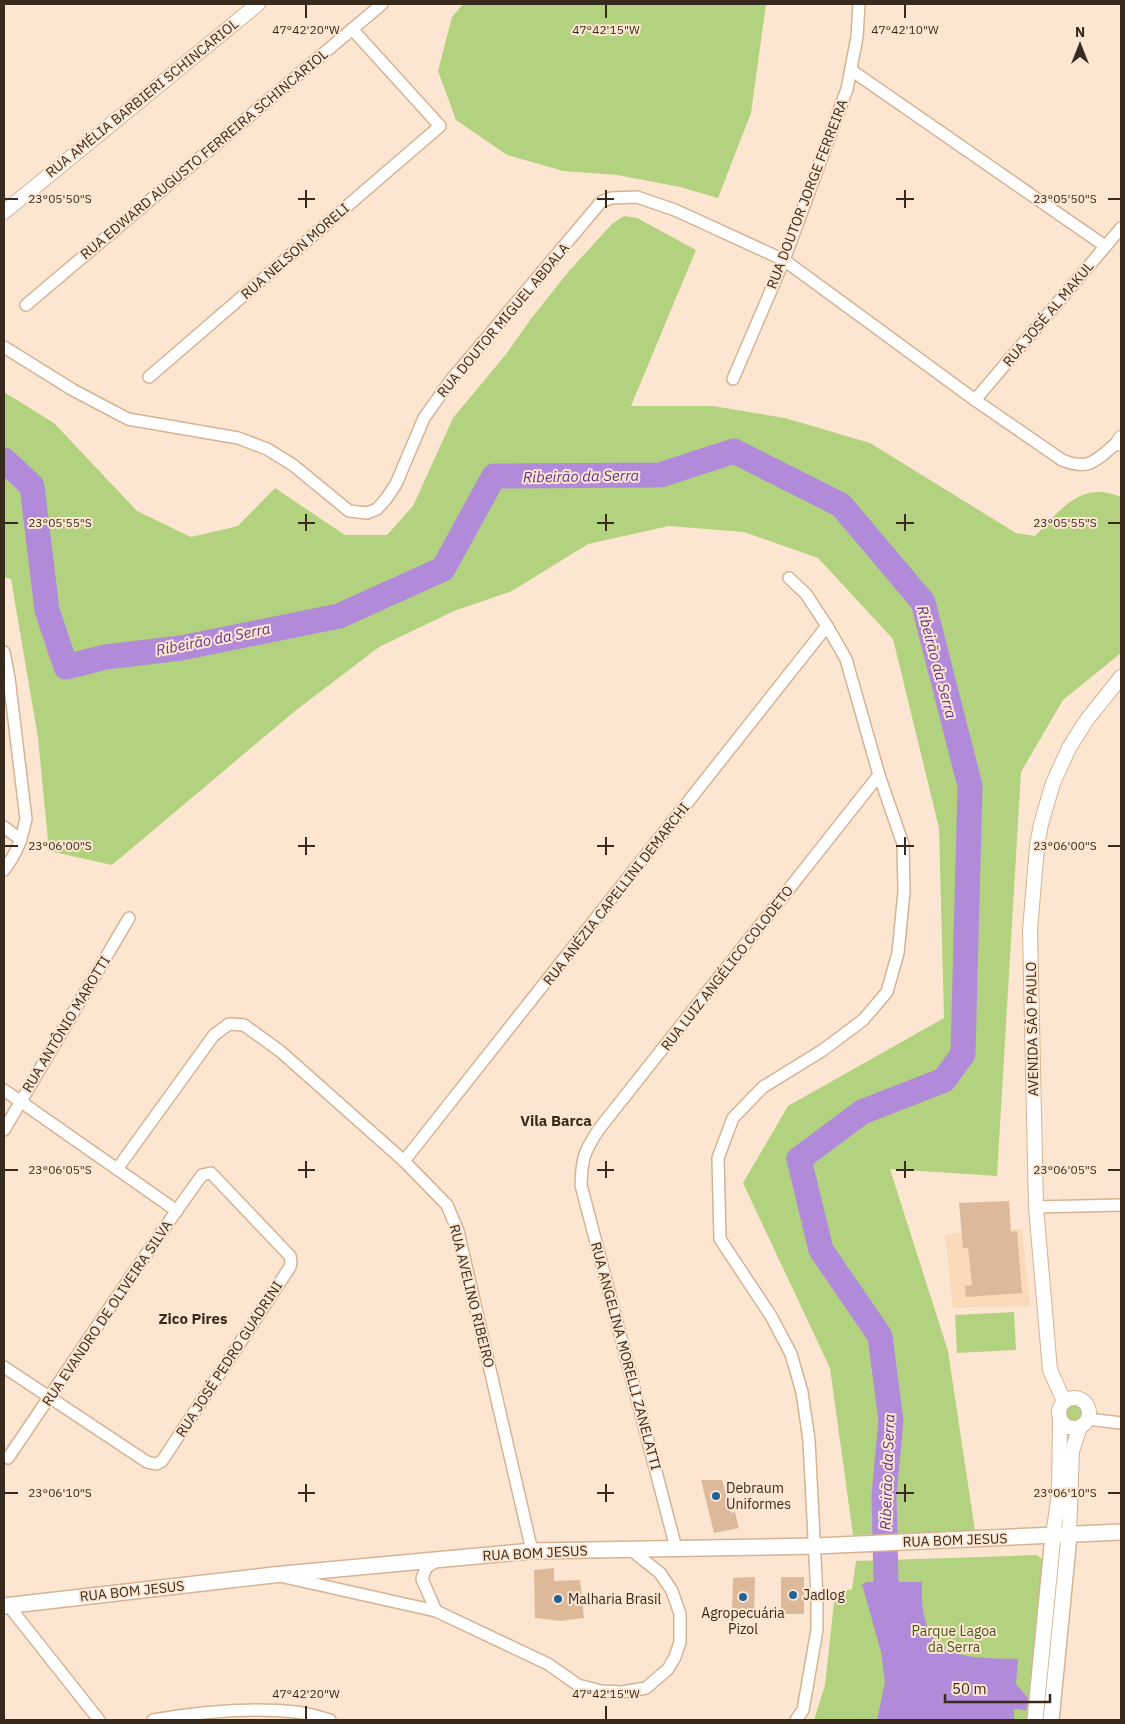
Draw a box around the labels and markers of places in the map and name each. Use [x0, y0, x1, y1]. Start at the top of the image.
place label: Debraum Uniformes [726, 1479, 791, 1513]
marker: Debraum Uniformes [710, 1490, 722, 1502]
place label: Jadlog [803, 1586, 845, 1604]
marker: Jadlog [787, 1589, 799, 1601]
place label: Malharia Brasil [568, 1590, 662, 1608]
marker: Agropecuária Pizol [737, 1591, 749, 1603]
marker: Malharia Brasil [552, 1593, 564, 1605]
place label: Agropecuária Pizol [701, 1604, 785, 1638]

